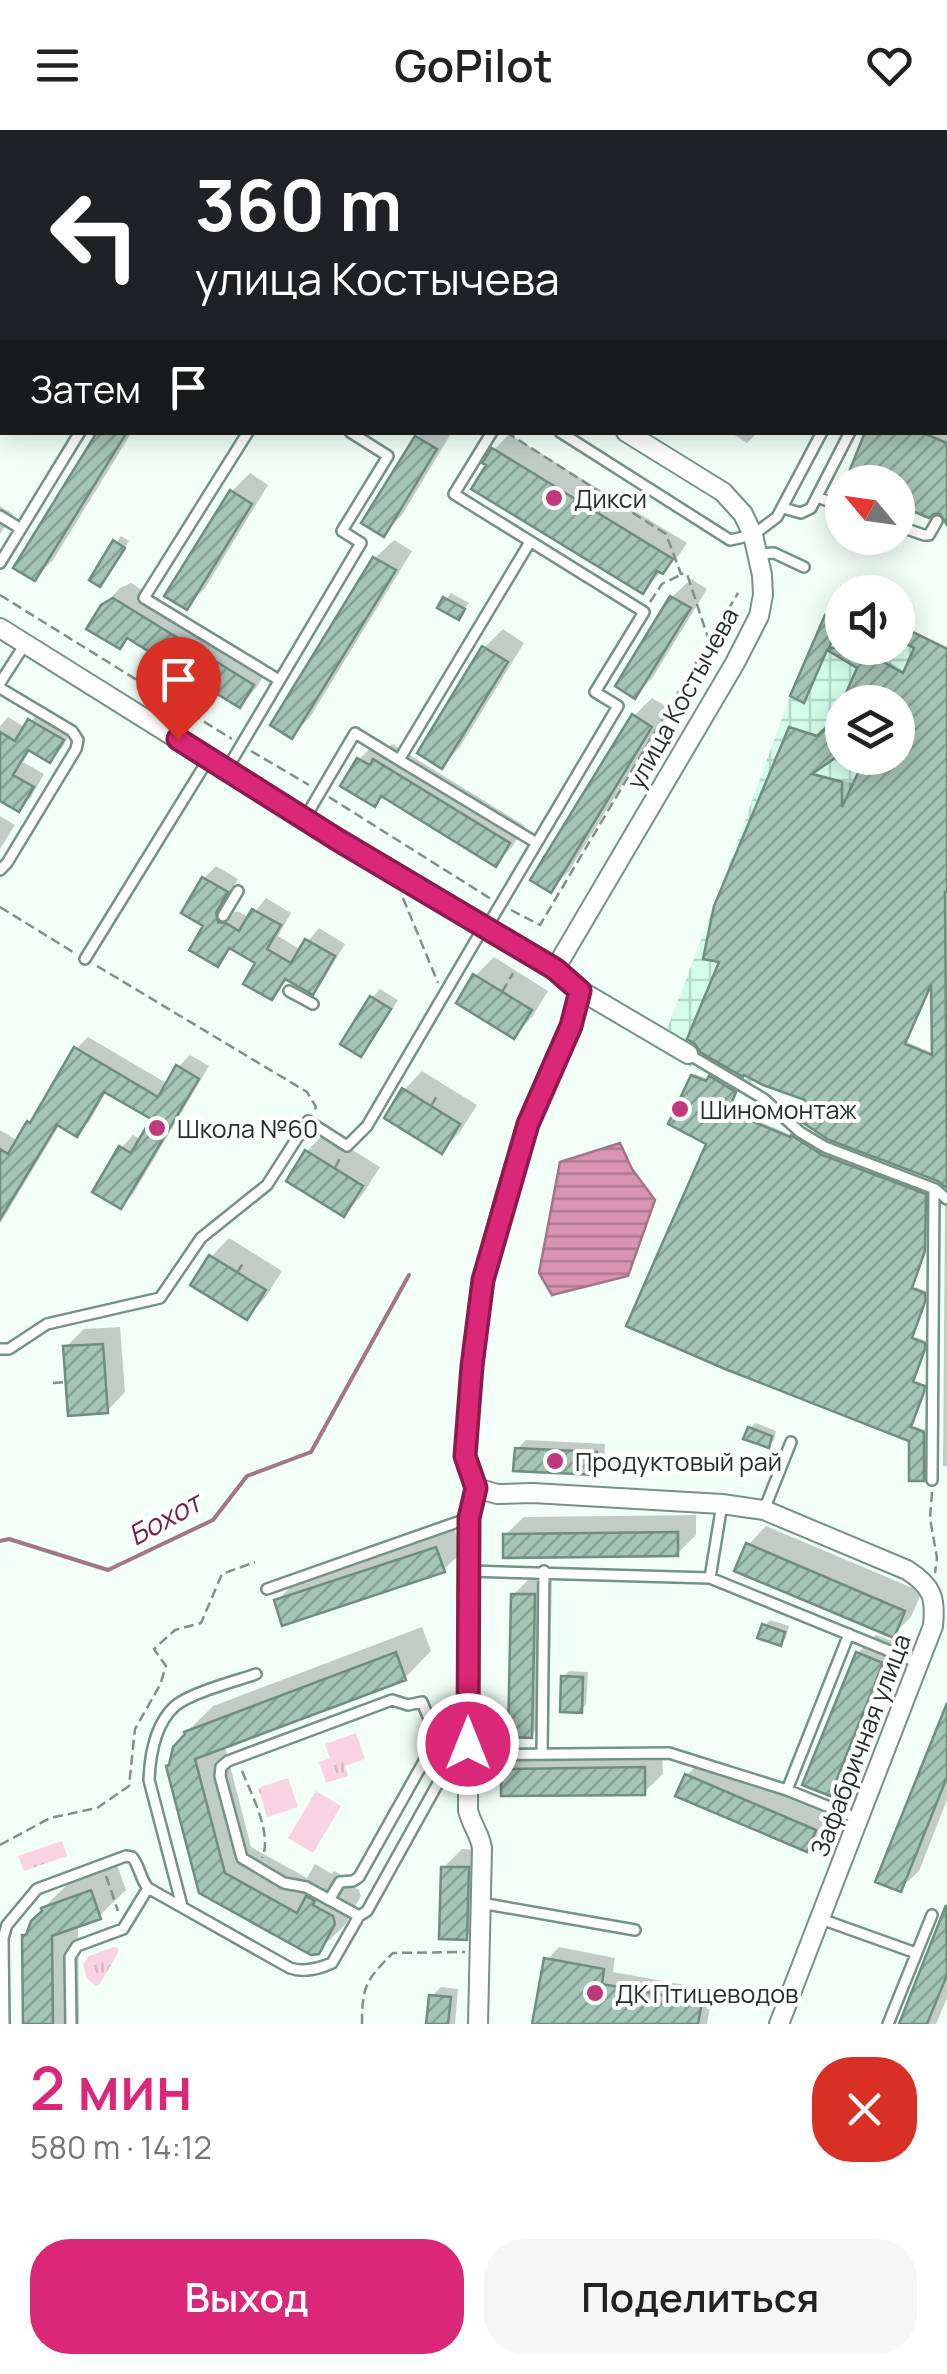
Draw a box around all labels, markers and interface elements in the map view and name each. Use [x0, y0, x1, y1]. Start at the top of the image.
text: GoPilot [394, 34, 553, 96]
icon: menu [30, 38, 85, 93]
icon: heart [862, 38, 917, 93]
text: 360 m [195, 156, 402, 252]
icon: left [30, 170, 160, 300]
text: улица Костычева [195, 247, 560, 309]
icon: arrive [161, 360, 216, 415]
text: Затем [30, 362, 141, 414]
north arrow [825, 465, 915, 555]
map controls [825, 465, 915, 775]
place label: Дикси [574, 481, 647, 516]
marker: Дикси [543, 487, 565, 509]
button: sound [825, 575, 915, 665]
street label: улица Костычева [618, 601, 746, 795]
pin [136, 637, 221, 740]
icon: arrive [151, 652, 206, 707]
button: layers [825, 685, 915, 775]
place label: Шиномонтаж [700, 1092, 857, 1127]
marker: Шиномонтаж [669, 1098, 691, 1120]
place label: Школа №60 [177, 1111, 318, 1146]
marker: Школа №60 [146, 1117, 168, 1139]
place label: Продуктовый рай [575, 1444, 782, 1479]
marker: Продуктовый рай [544, 1450, 566, 1472]
water label: Бохот [121, 1481, 211, 1553]
street label: Зафабричная улица [801, 1629, 919, 1861]
position arrow [416, 1692, 520, 1796]
place label: ДК Птицеводов [615, 1976, 798, 2011]
marker: ДК Птицеводов [584, 1982, 606, 2004]
text: 2 мин [30, 2046, 192, 2128]
button: close [812, 2057, 917, 2162]
text: 580 m · 14:12 [30, 2125, 212, 2169]
button: Выход [30, 2239, 464, 2354]
button: Поделиться [484, 2239, 917, 2354]

